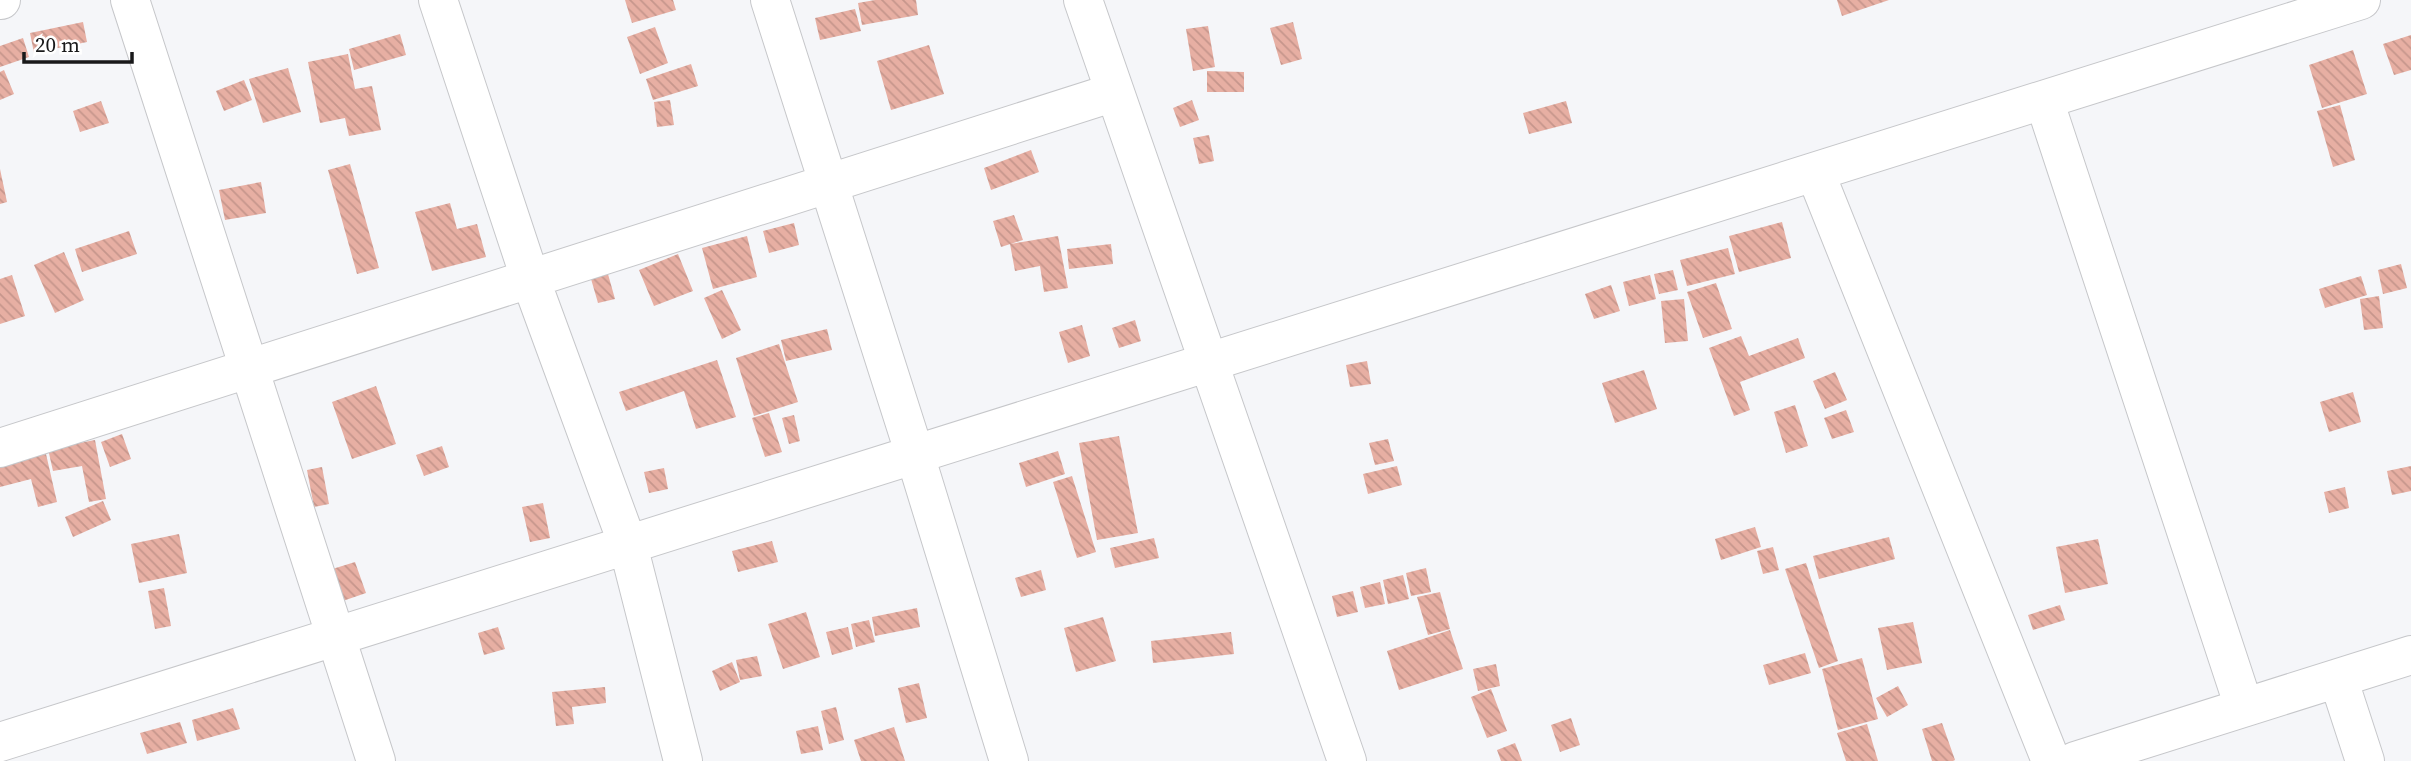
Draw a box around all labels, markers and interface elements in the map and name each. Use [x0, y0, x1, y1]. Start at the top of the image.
scale bar [24, 21, 133, 65]
text: 20 m [35, 30, 80, 59]

